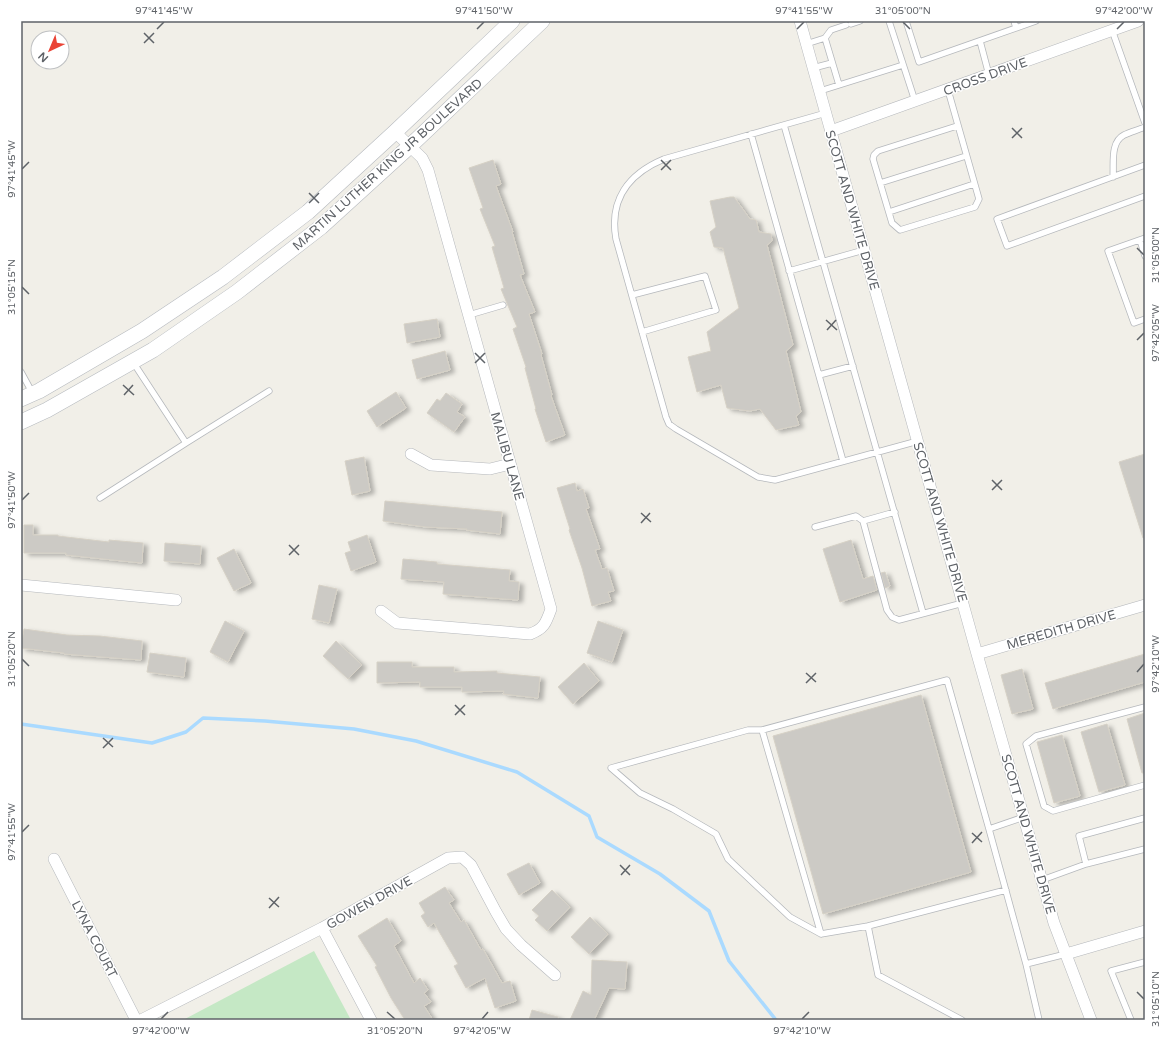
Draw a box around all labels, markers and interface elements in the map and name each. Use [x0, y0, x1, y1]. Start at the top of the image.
text: 97°41'45"W [135, 5, 193, 17]
text: 97°41'50"W [455, 5, 513, 17]
text: 97°41'55"W [775, 5, 833, 17]
text: 31°05'00"N [875, 5, 931, 17]
text: 97°42'00"W [1095, 5, 1153, 17]
north arrow [30, 30, 70, 70]
text: N [36, 49, 51, 65]
street label: CROSS DRIVE [941, 54, 1030, 100]
street label: MARTIN LUTHER KING JR BOULEVARD [289, 75, 486, 254]
street label: SCOTT AND WHITE DRIVE [822, 128, 883, 292]
text: 97°41'45"W [6, 140, 18, 198]
text: 31°05'00"N [1150, 227, 1162, 283]
text: 31°05'15"N [6, 259, 18, 315]
text: 97°42'05"W [1150, 304, 1162, 362]
street label: MALIBU LANE [487, 410, 527, 502]
street label: SCOTT AND WHITE DRIVE [910, 440, 971, 604]
text: 97°41'50"W [6, 471, 18, 529]
street label: MEREDITH DRIVE [1005, 607, 1118, 653]
text: 31°05'20"N [6, 631, 18, 687]
text: 97°42'10"W [1150, 635, 1162, 693]
street label: SCOTT AND WHITE DRIVE [998, 752, 1059, 916]
text: 97°41'55"W [6, 803, 18, 861]
street label: GOWEN DRIVE [324, 873, 415, 933]
street label: LYNA COURT [68, 898, 120, 981]
text: 31°05'10"N [1150, 971, 1162, 1027]
text: 97°42'00"W [132, 1025, 190, 1037]
text: 31°05'20"N [367, 1025, 423, 1037]
text: 97°42'05"W [453, 1025, 511, 1037]
text: 97°42'10"W [773, 1025, 831, 1037]

